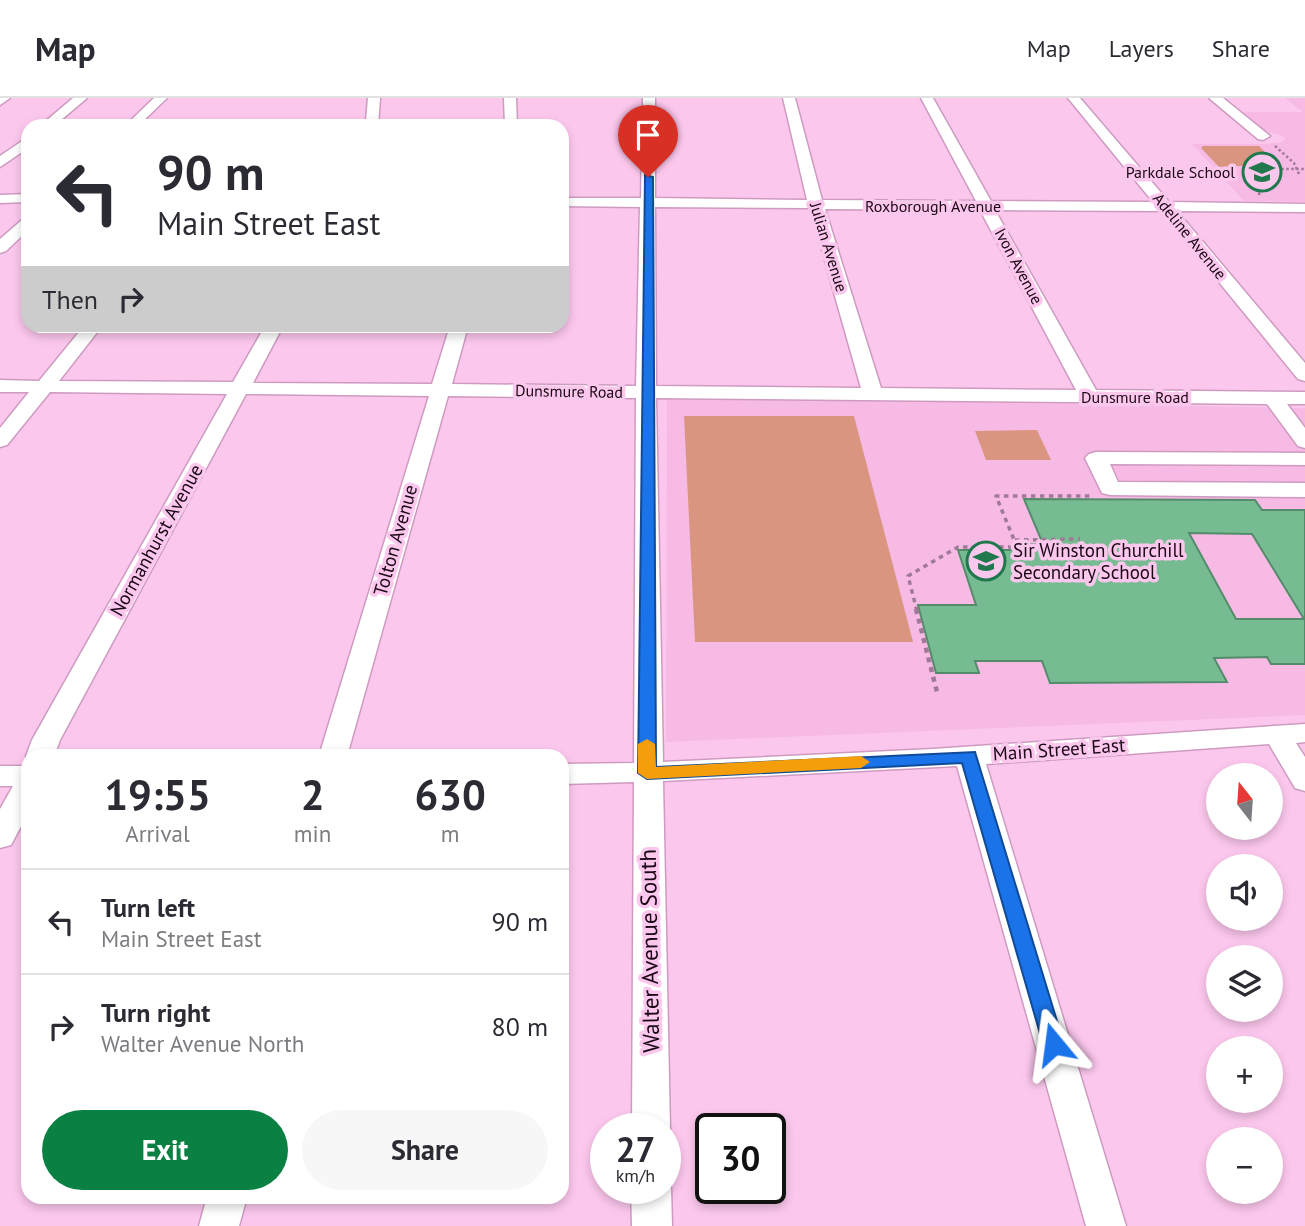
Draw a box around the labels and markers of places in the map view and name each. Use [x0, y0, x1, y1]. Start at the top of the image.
pin [618, 105, 678, 177]
school or university icon: Parkdale School [1241, 151, 1283, 193]
place label: Parkdale School [1126, 162, 1235, 182]
place label: Sir Winston Churchill Secondary School [1013, 538, 1184, 584]
school or university icon: Sir Winston Churchill Secondary School [965, 540, 1007, 582]

